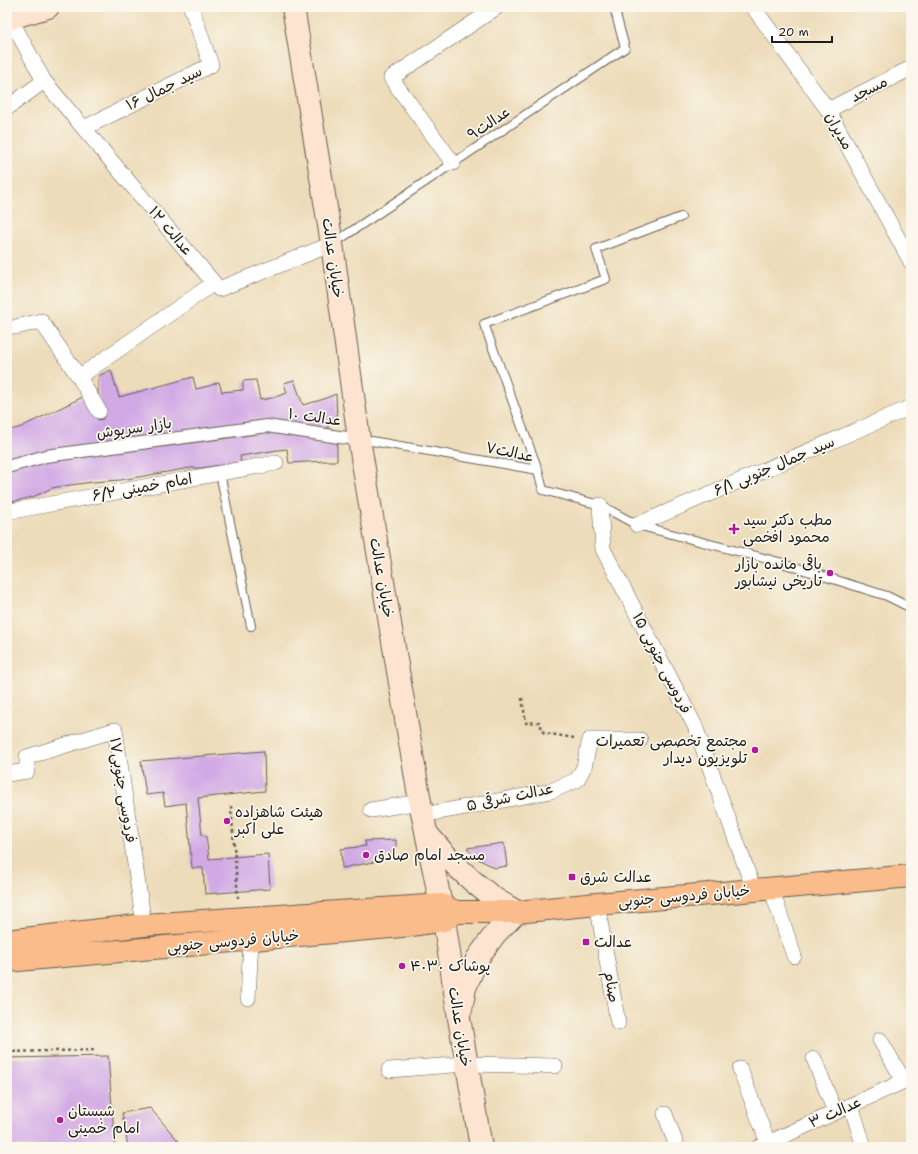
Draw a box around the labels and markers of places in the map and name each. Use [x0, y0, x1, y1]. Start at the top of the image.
place label: مطب دکتر سید محمود افخمی [743, 510, 832, 547]
marker: مطب دکتر سید محمود افخمی [728, 523, 740, 535]
place label: باقی مانده بازار تاریخی نیشابور [734, 553, 823, 591]
marker: باقی مانده بازار تاریخی نیشابور [825, 568, 835, 578]
place label: مجتمع تخصصی تعمیرات تلویزیون دیدار [596, 731, 748, 768]
marker: مجتمع تخصصی تعمیرات تلویزیون دیدار [750, 745, 760, 755]
place label: هیئت شاهزاده علی اکبر [233, 802, 323, 839]
marker: هیئت شاهزاده علی اکبر [222, 816, 232, 826]
place label: مسجد امام صادق [374, 845, 485, 866]
marker: مسجد امام صادق [361, 850, 371, 860]
place label: عدالت شرق [580, 867, 652, 887]
marker: عدالت شرق [567, 872, 577, 882]
place label: عدالت [594, 932, 633, 952]
marker: عدالت [581, 937, 591, 947]
place label: پوشاک ۴۰۳۰ [410, 956, 490, 976]
marker: پوشاک ۴۰۳۰ [397, 961, 407, 971]
place label: شبستان امام خمینی [68, 1101, 140, 1139]
marker: شبستان امام خمینی [55, 1115, 65, 1125]

